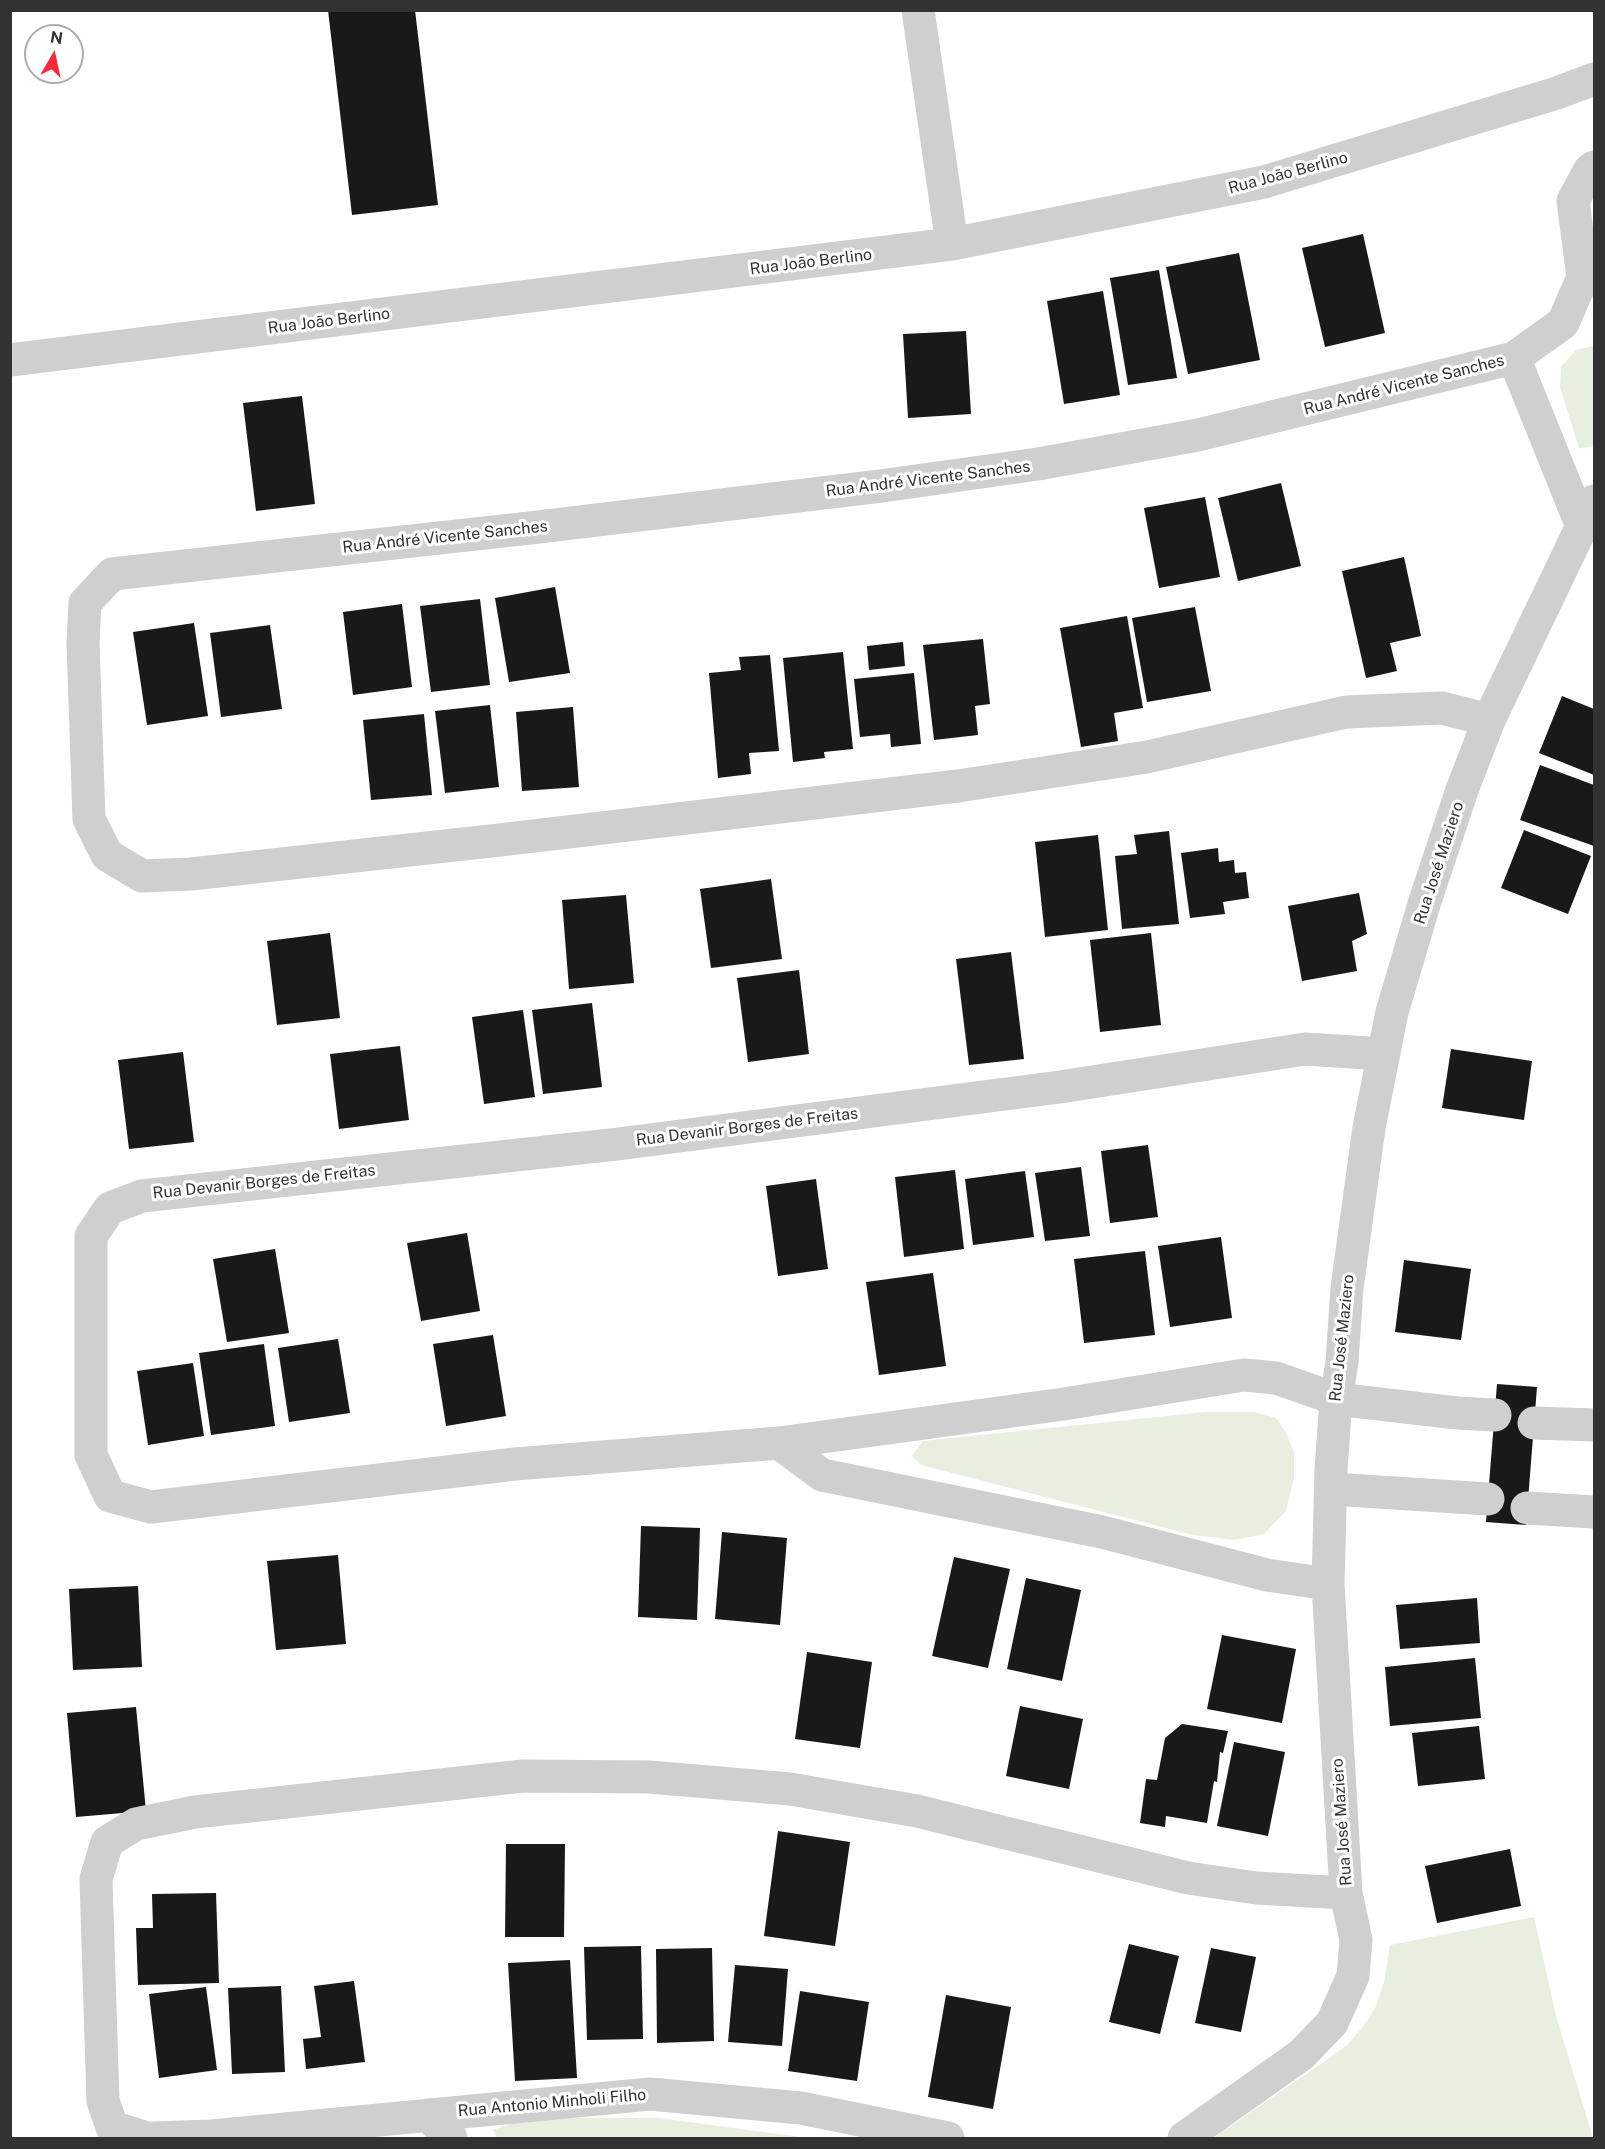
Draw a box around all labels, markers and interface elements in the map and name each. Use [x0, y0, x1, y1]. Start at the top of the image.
north arrow [24, 24, 84, 84]
text: N [49, 27, 64, 48]
street label: Rua João Berlino [1226, 148, 1350, 198]
street label: Rua João Berlino [749, 245, 873, 279]
street label: Rua João Berlino [267, 304, 391, 338]
street label: Rua André Vicente Sanches [1302, 351, 1506, 419]
street label: Rua André Vicente Sanches [825, 457, 1031, 501]
street label: Rua André Vicente Sanches [342, 517, 548, 557]
street label: Rua José Maziero [1410, 799, 1468, 927]
street label: Rua Devanir Borges de Freitas [635, 1104, 859, 1150]
street label: Rua Devanir Borges de Freitas [152, 1161, 376, 1203]
street label: Rua José Maziero [1326, 1273, 1358, 1403]
street label: Rua José Maziero [1328, 1758, 1356, 1886]
street label: Rua Antonio Minholi Filho [457, 2085, 647, 2121]

